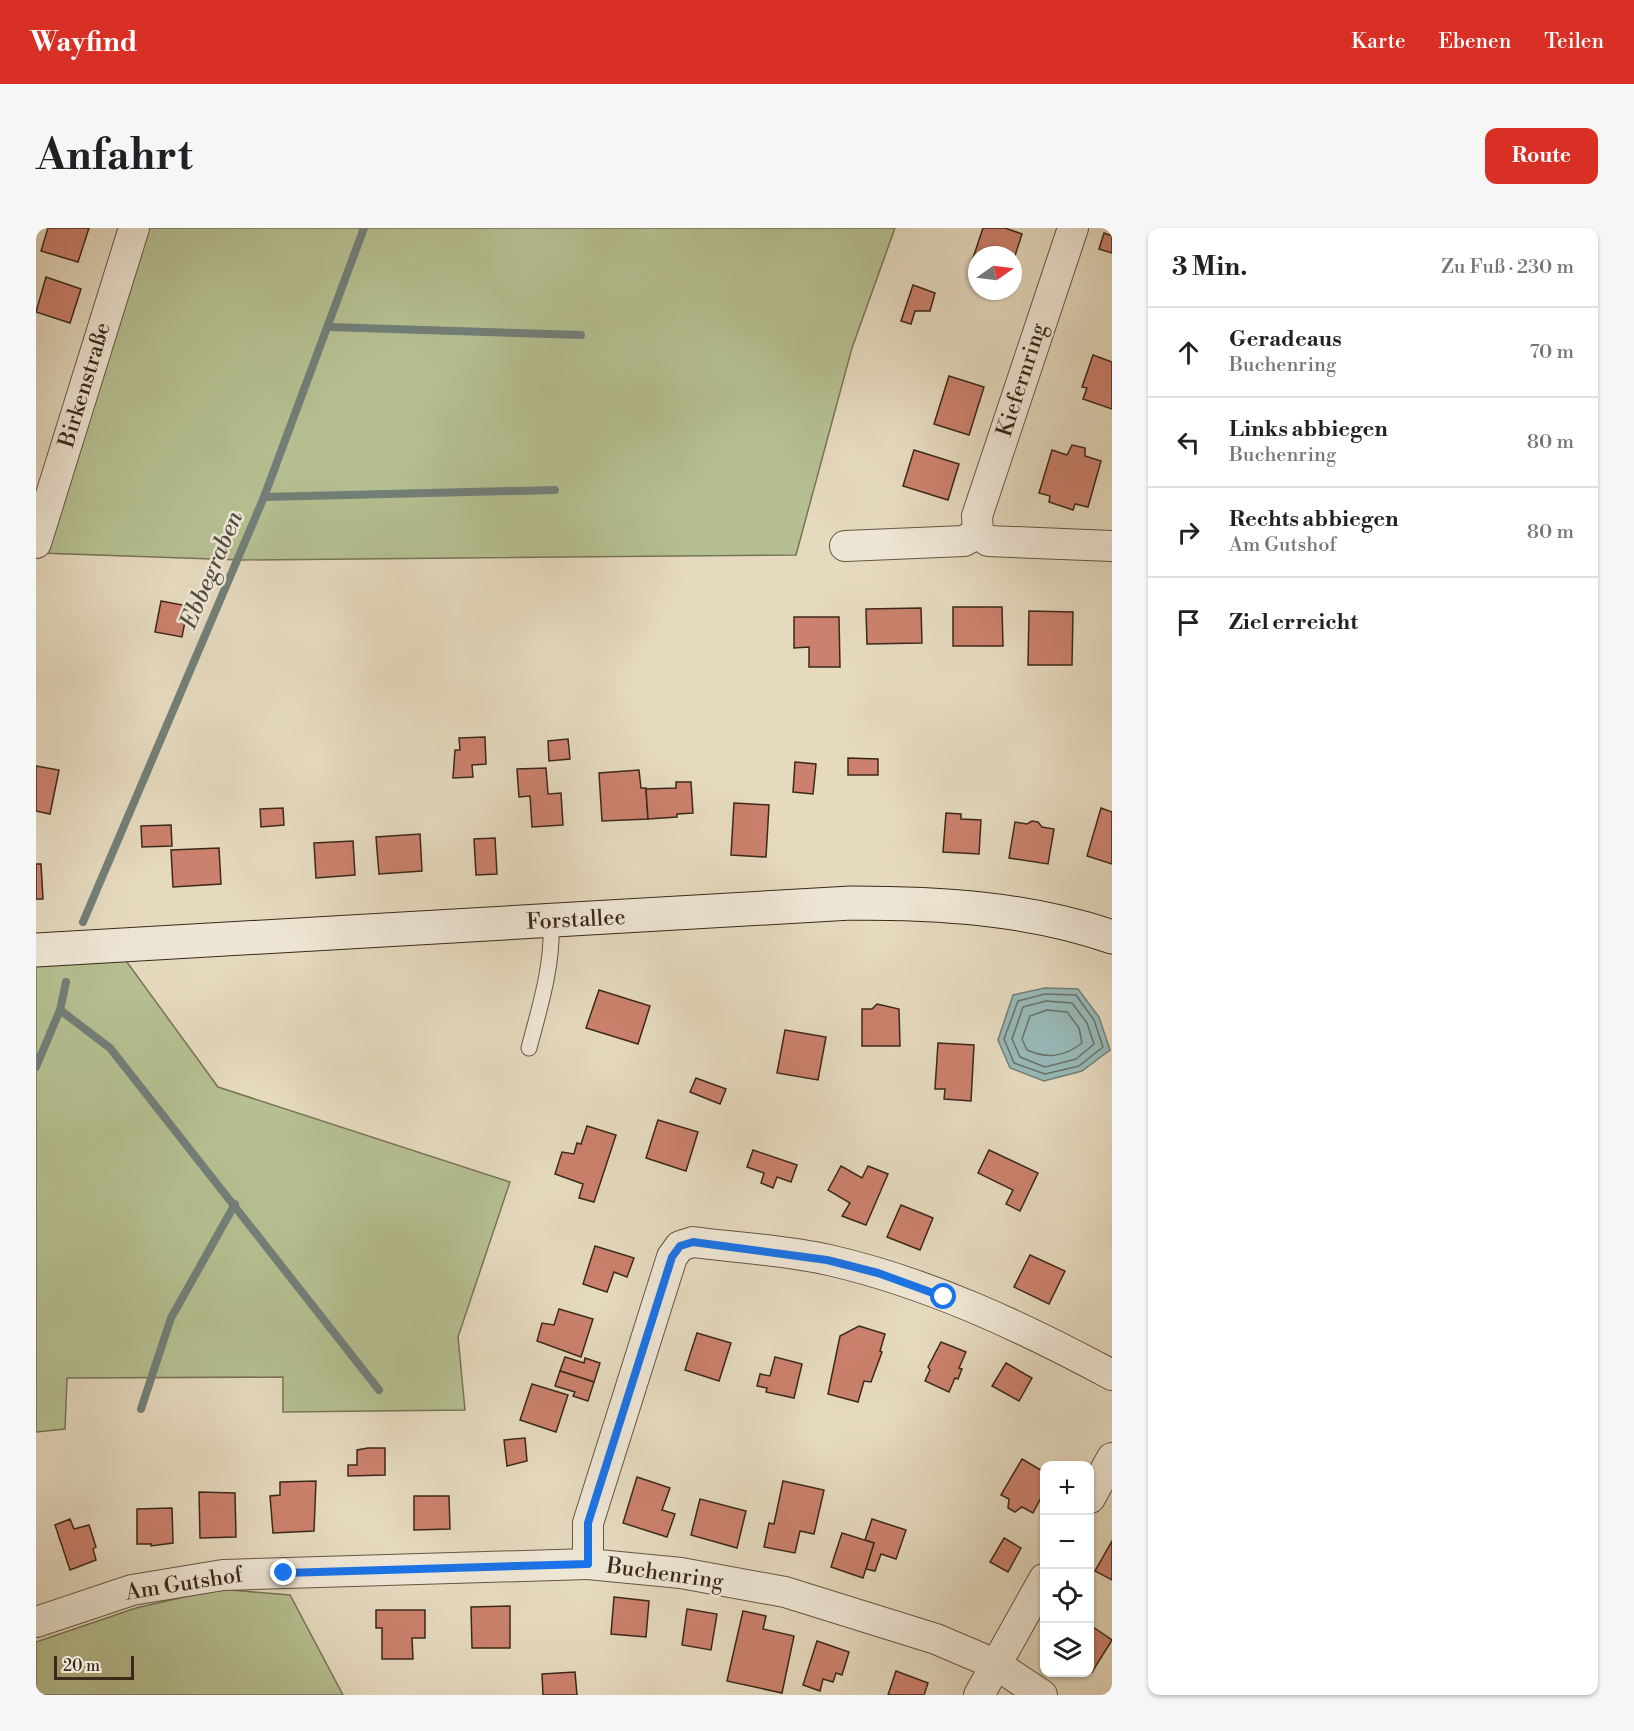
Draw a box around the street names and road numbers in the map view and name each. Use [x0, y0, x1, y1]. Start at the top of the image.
street label: Birkenstraße [53, 319, 117, 452]
street label: Kiefernring [991, 319, 1053, 440]
street label: Forstallee [526, 904, 626, 936]
street label: Buchenring [604, 1552, 726, 1596]
street label: Am Gutshof [123, 1561, 245, 1607]

